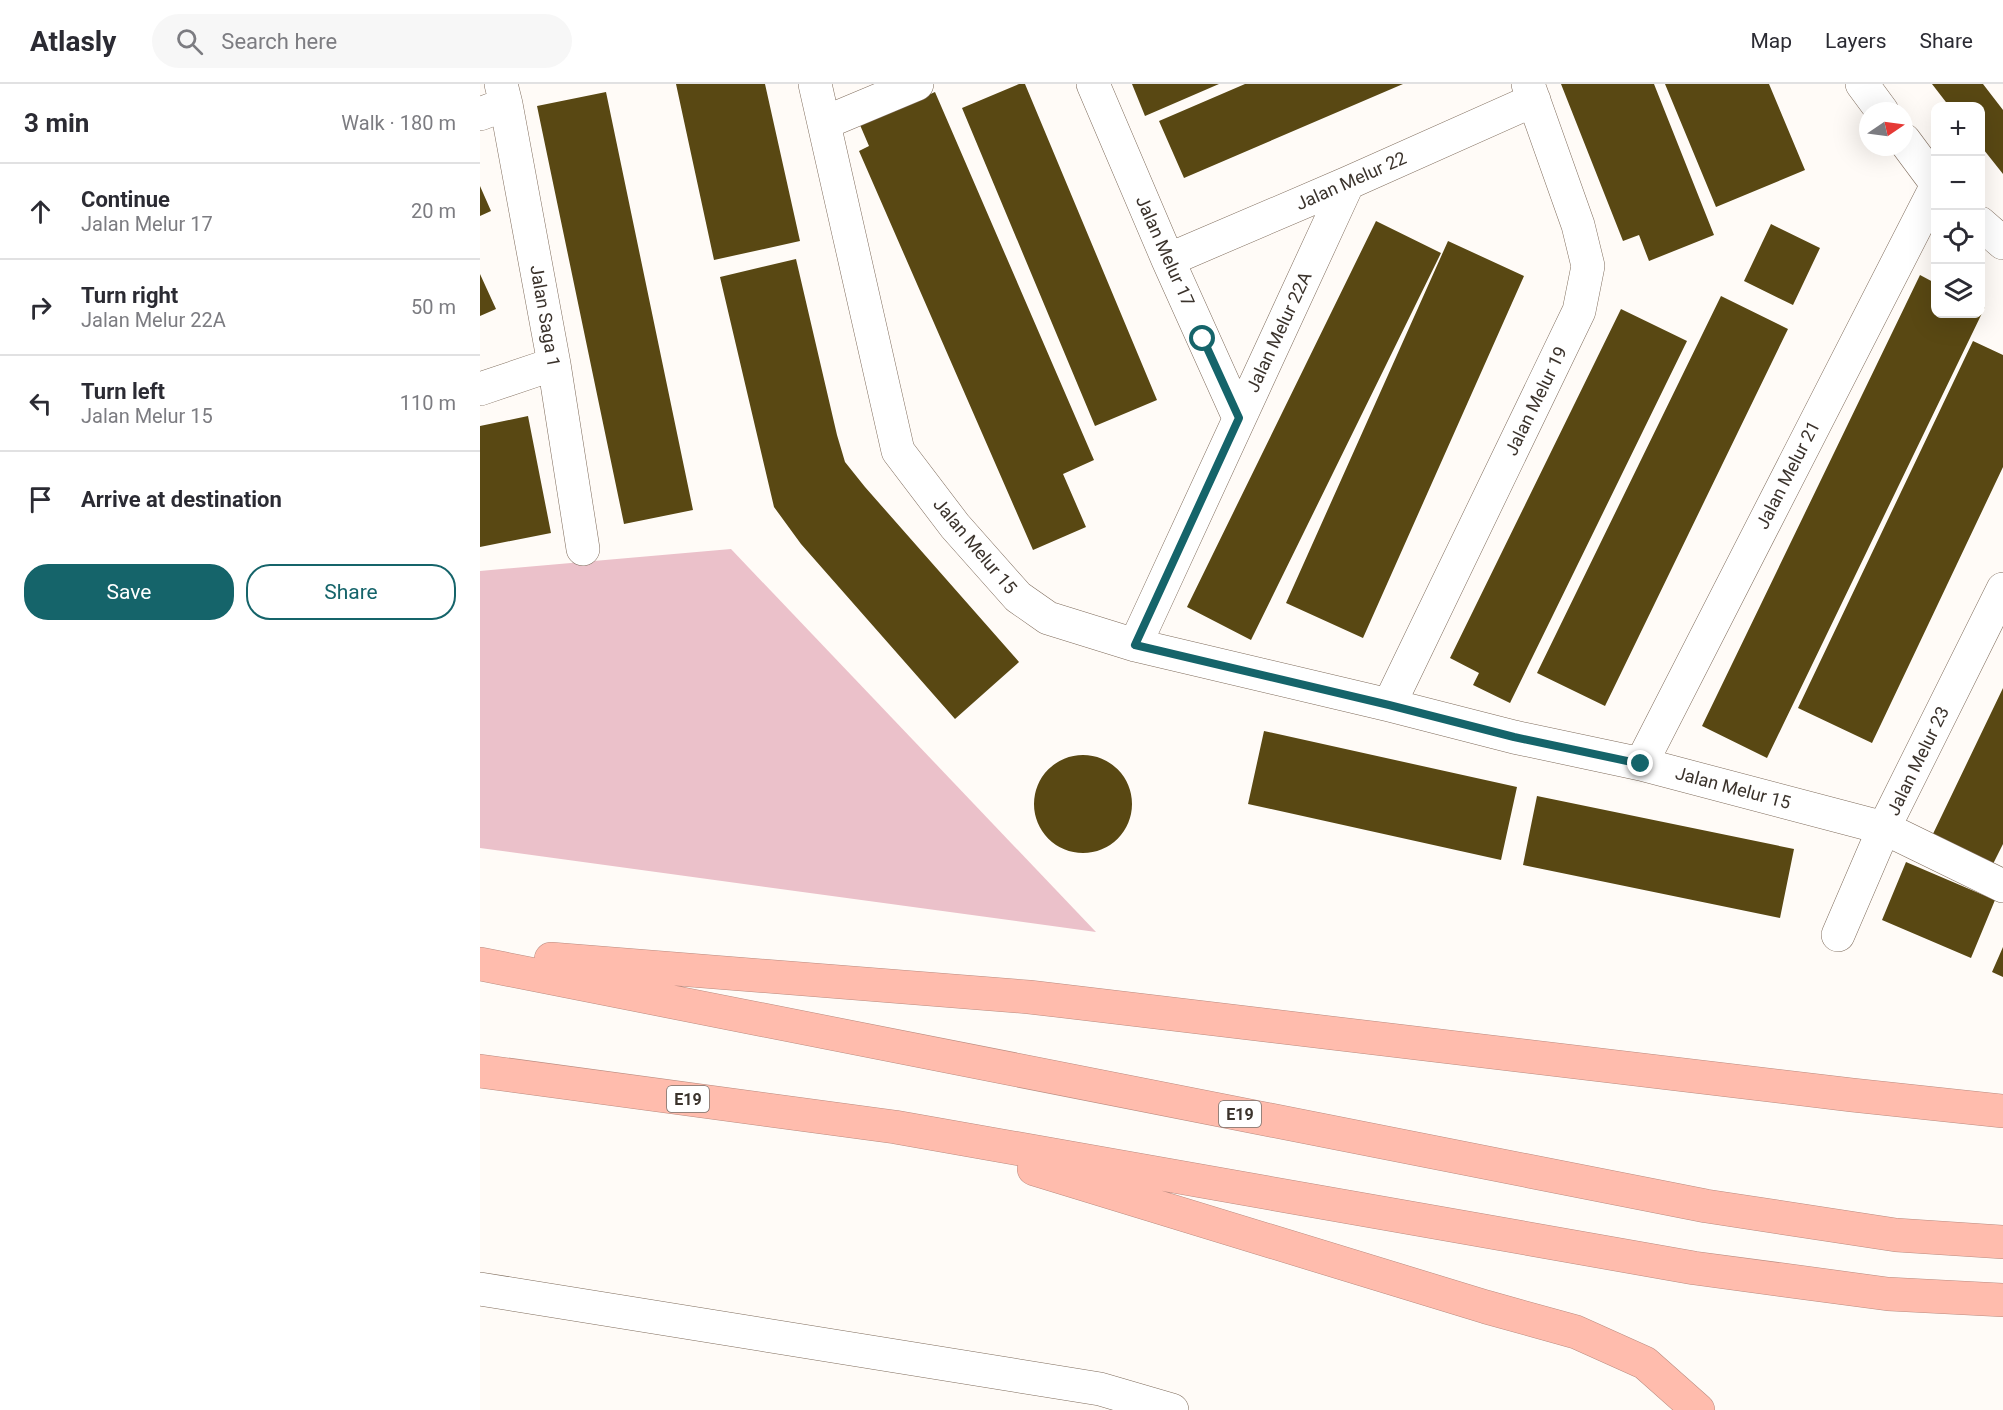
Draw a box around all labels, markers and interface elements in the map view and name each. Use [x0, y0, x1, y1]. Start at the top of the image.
search box [152, 14, 572, 68]
text: Atlasly [30, 25, 116, 58]
icon: search [173, 25, 206, 58]
text: Search here [221, 29, 337, 54]
text: Map [1750, 29, 1792, 53]
text: Layers [1825, 29, 1886, 53]
text: Share [1919, 29, 1973, 53]
north arrow [1859, 102, 1913, 156]
map controls [1931, 102, 1985, 318]
button: + [1931, 102, 1985, 156]
text: 3 min [24, 108, 89, 138]
text: Walk · 180 m [341, 111, 456, 135]
street label: Jalan Melur 22 [1292, 147, 1409, 214]
button: − [1931, 156, 1985, 210]
text: Continue [81, 187, 170, 212]
street label: Jalan Melur 17 [1132, 192, 1199, 309]
icon: ahead [24, 195, 57, 228]
text: 20 m [411, 199, 456, 223]
button: locate [1931, 210, 1985, 264]
text: Jalan Melur 17 [81, 212, 213, 236]
street label: Jalan Saga 1 [526, 263, 565, 369]
button: layers [1931, 264, 1985, 318]
street label: Jalan Melur 22A [1241, 268, 1316, 395]
text: Turn right [81, 283, 178, 308]
icon: right [24, 291, 57, 324]
text: 50 m [411, 295, 456, 319]
text: Jalan Melur 22A [81, 308, 226, 332]
route start [1189, 325, 1215, 351]
street label: Jalan Melur 19 [1500, 343, 1571, 459]
text: Turn left [81, 379, 165, 404]
icon: left [24, 387, 57, 420]
text: 110 m [400, 391, 456, 415]
text: Jalan Melur 15 [81, 404, 213, 428]
street label: Jalan Melur 21 [1751, 417, 1824, 532]
icon: arrive [24, 483, 57, 516]
text: Arrive at destination [81, 487, 282, 512]
street label: Jalan Melur 15 [929, 493, 1022, 598]
button: Save [24, 564, 234, 620]
button: Share [246, 564, 456, 620]
street label: Jalan Melur 23 [1882, 703, 1953, 819]
route end [1627, 750, 1653, 776]
street label: Jalan Melur 15 [1673, 762, 1793, 813]
road number: E19 [667, 1086, 709, 1112]
road number: E19 [1219, 1101, 1261, 1127]

